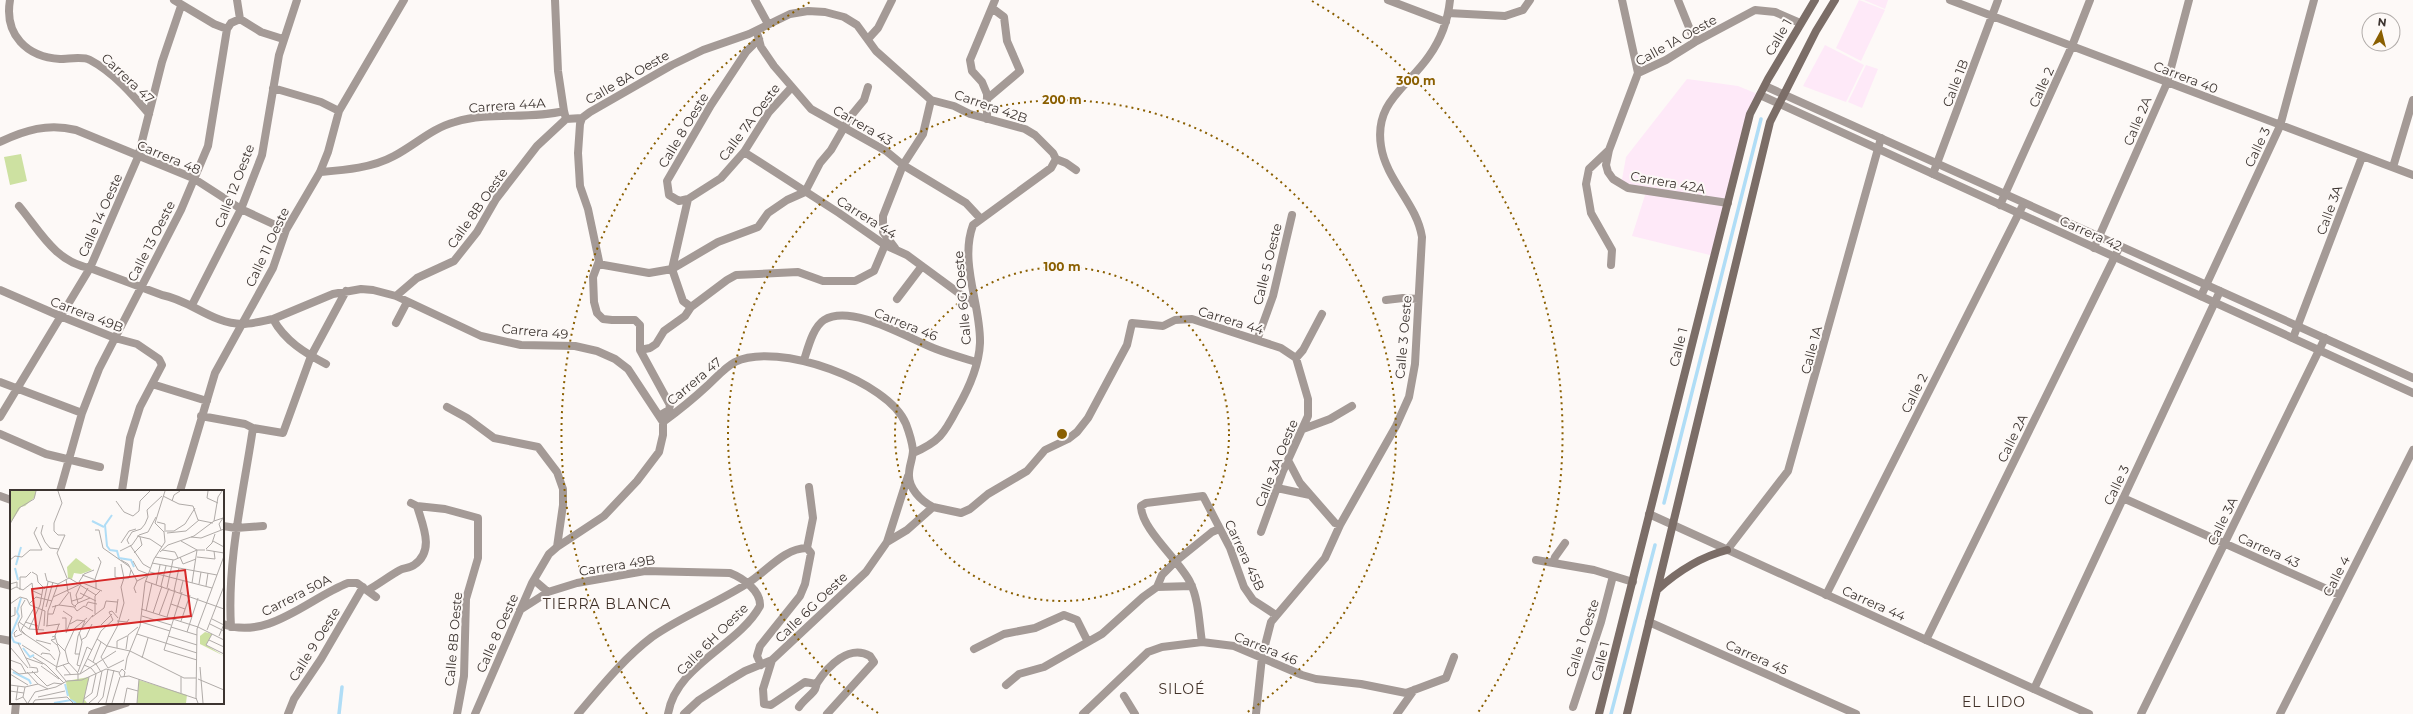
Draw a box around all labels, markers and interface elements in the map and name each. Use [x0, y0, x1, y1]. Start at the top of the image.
street label: Calle 1A Oeste [1633, 11, 1720, 69]
north arrow [2361, 12, 2401, 52]
text: N [2377, 15, 2387, 30]
street label: Calle 1 [1761, 16, 1795, 58]
street label: Calle 8A Oeste [582, 47, 672, 107]
street label: Carrera 47 [98, 50, 158, 107]
street label: Calle 1B [1939, 57, 1971, 109]
street label: Carrera 40 [2152, 57, 2220, 97]
street label: Calle 2 [2025, 64, 2057, 110]
text: 300 m [1395, 73, 1436, 88]
street label: Calle 7A Oeste [715, 80, 783, 164]
street label: Carrera 42B [952, 86, 1030, 126]
street label: Calle 8 Oeste [654, 89, 712, 170]
text: 200 m [1042, 92, 1082, 107]
street label: Calle 2A [2120, 93, 2155, 148]
street label: Carrera 44A [468, 94, 547, 116]
street label: Carrera 43 [830, 101, 896, 149]
street label: Calle 3 [2241, 124, 2273, 170]
street label: Carrera 48 [135, 136, 203, 178]
street label: Calle 12 Oeste [211, 142, 257, 230]
street label: Calle 8B Oeste [443, 165, 511, 251]
street label: Carrera 42A [1629, 168, 1707, 197]
street label: Calle 14 Oeste [74, 171, 126, 259]
street label: Calle 3A [2313, 182, 2346, 237]
street label: Carrera 44 [834, 192, 900, 242]
street label: Calle 13 Oeste [124, 198, 178, 284]
street label: Calle 11 Oeste [242, 205, 292, 289]
street label: Carrera 42 [2057, 212, 2125, 254]
street label: Calle 5 Oeste [1249, 221, 1285, 307]
street label: Calle 6G Oeste [950, 250, 974, 346]
text: 100 m [1044, 259, 1080, 274]
street label: Carrera 49B [48, 293, 126, 335]
street label: Calle 3 Oeste [1391, 294, 1415, 379]
street label: Carrera 44 [1196, 302, 1266, 338]
street label: Carrera 46 [872, 304, 940, 344]
street label: Carrera 49 [501, 320, 569, 342]
street label: Calle 1A [1797, 324, 1825, 376]
street label: Calle 1 [1665, 326, 1691, 368]
street label: Carrera 47 [664, 353, 725, 408]
street label: Calle 2 [1897, 370, 1931, 416]
street label: Calle 2A [1993, 411, 2031, 465]
street label: Calle 3A Oeste [1251, 417, 1301, 509]
centre of rings [1055, 427, 1069, 441]
street label: Calle 3 [2100, 462, 2132, 508]
inset map [10, 490, 224, 704]
street label: Calle 3A [2203, 494, 2241, 548]
street label: Carrera 45B [1222, 517, 1268, 593]
street label: Carrera 43 [2235, 529, 2303, 571]
street label: Carrera 49B [578, 551, 656, 579]
street label: Calle 4 [2319, 553, 2353, 599]
street label: Calle 6G Oeste [771, 568, 851, 646]
street label: Carrera 50A [259, 570, 334, 619]
street label: Carrera 44 [1840, 582, 1909, 624]
street label: Calle 8B Oeste [441, 591, 465, 687]
street label: Calle 8 Oeste [472, 591, 522, 675]
district label: TIERRA BLANCA [543, 595, 671, 613]
street label: Calle 1 Oeste [1562, 597, 1602, 679]
street label: Calle 6H Oeste [673, 600, 751, 678]
street label: Calle 9 Oeste [285, 604, 343, 684]
street label: Carrera 46 [1232, 628, 1300, 668]
street label: Carrera 45 [1723, 636, 1791, 678]
street label: Calle 1 [1588, 640, 1612, 682]
district label: SILOÉ [1158, 680, 1206, 698]
district label: EL LIDO [1962, 693, 2026, 711]

